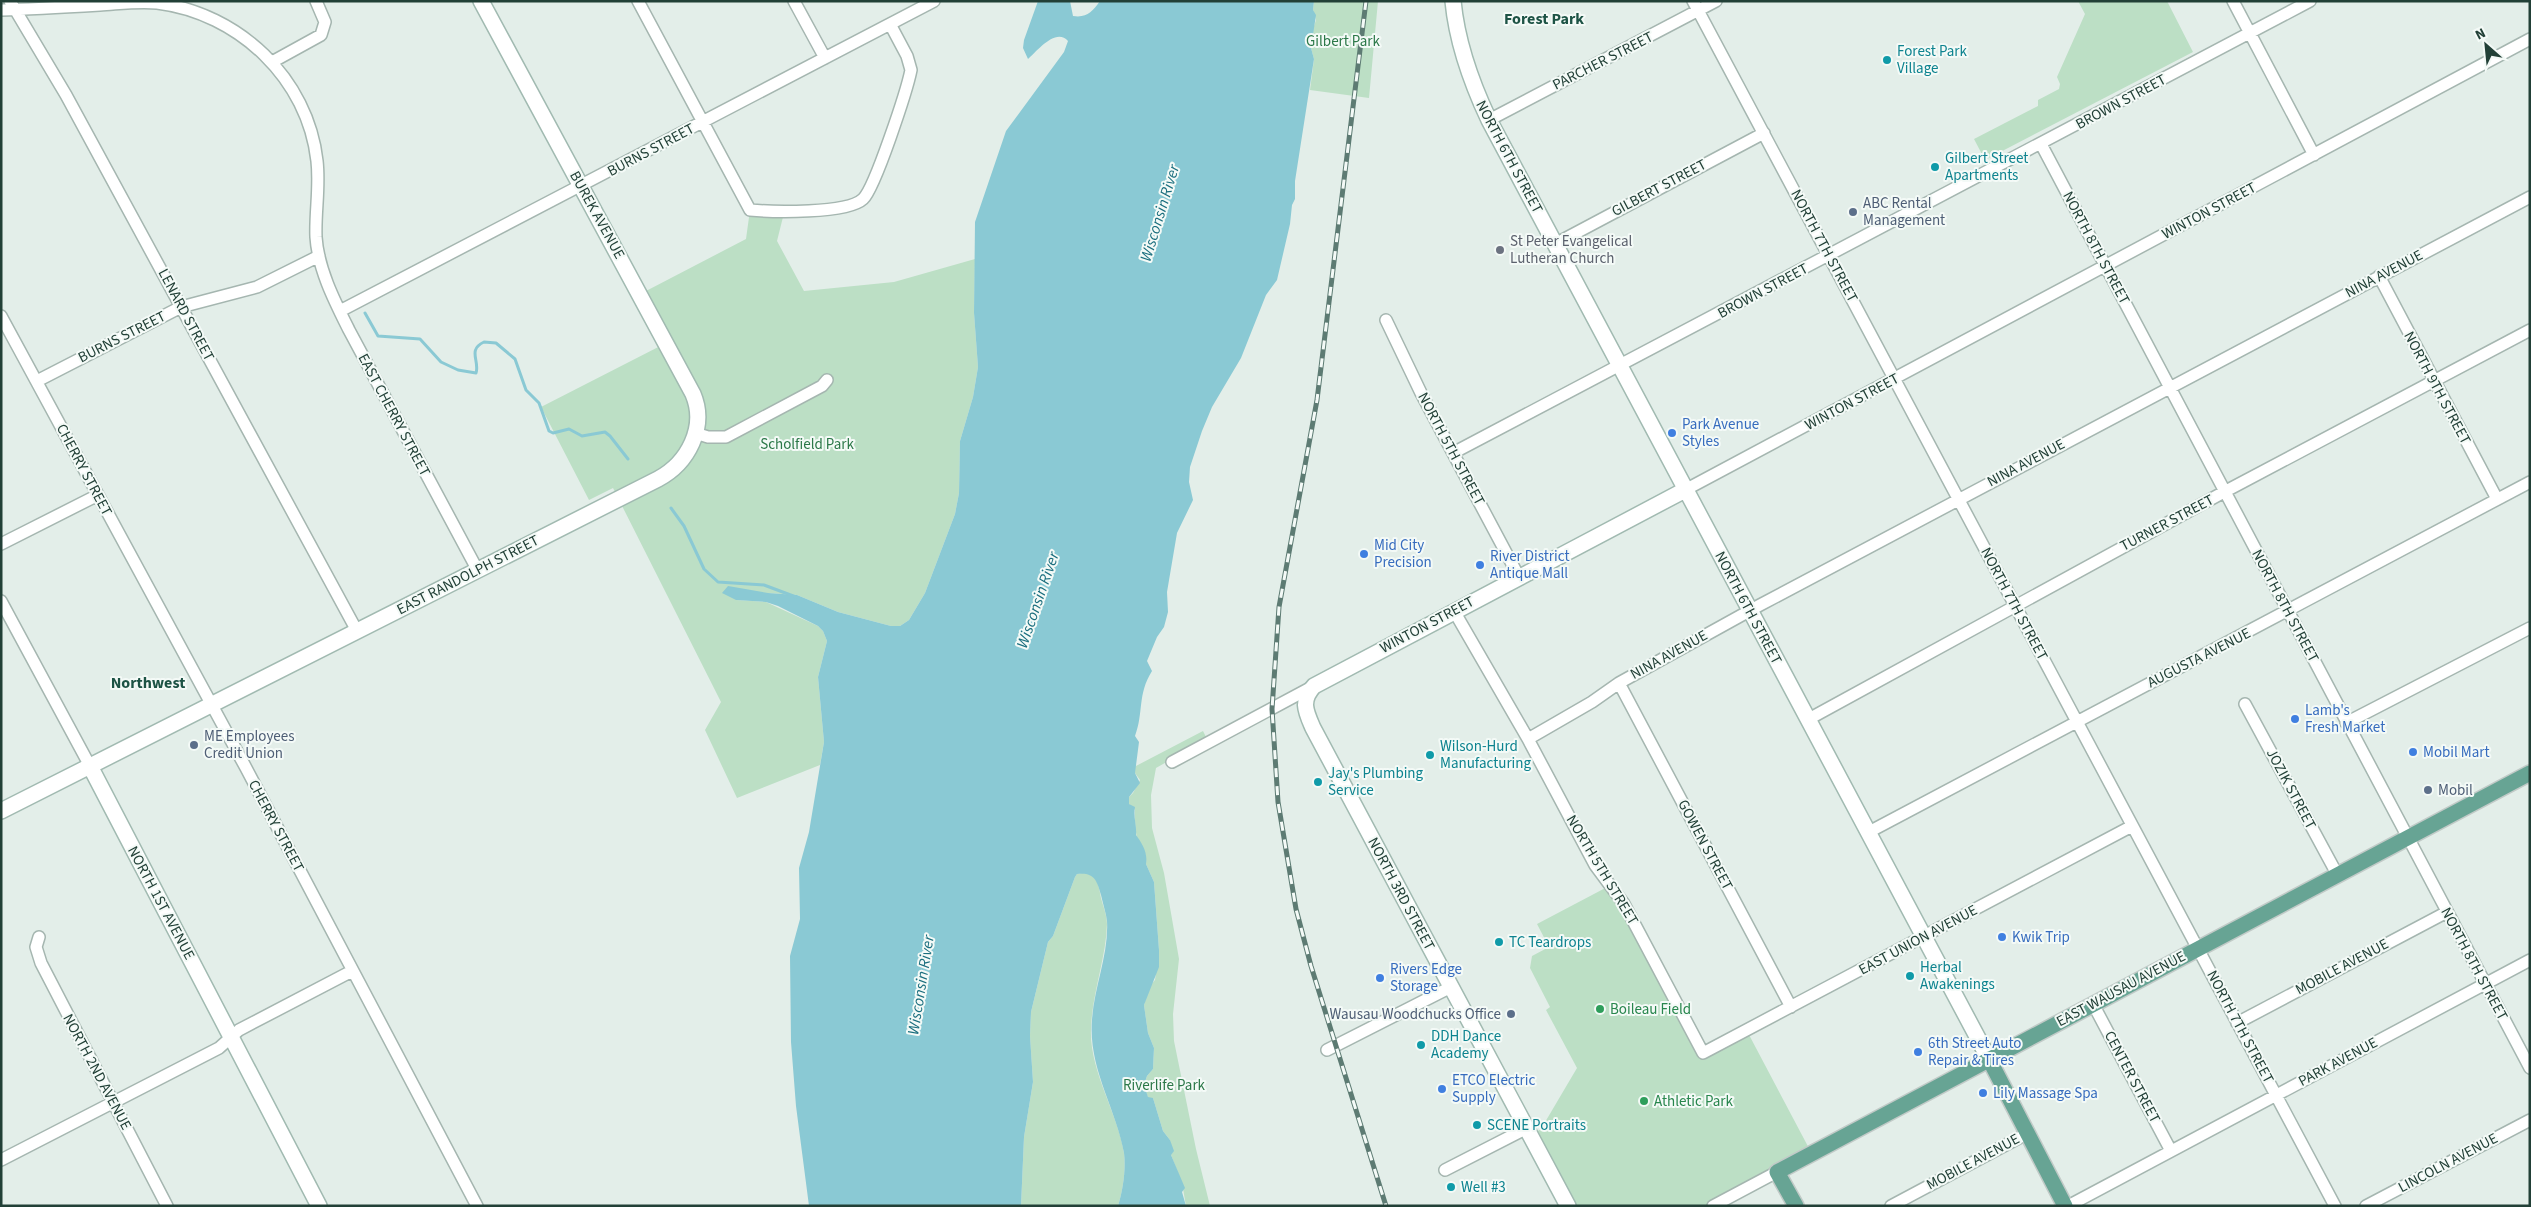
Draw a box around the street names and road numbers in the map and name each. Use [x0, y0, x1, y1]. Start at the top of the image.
street label: PARCHER STREET [1549, 27, 1657, 95]
street label: BROWN STREET [2072, 69, 2170, 135]
street label: NORTH 6TH STREET [1470, 97, 1548, 217]
street label: BURNS STREET [604, 118, 698, 182]
street label: GILBERT STREET [1608, 154, 1710, 222]
street label: BUREK AVENUE [564, 167, 630, 263]
street label: WINTON STREET [2158, 177, 2260, 245]
street label: NORTH 7TH STREET [1785, 186, 1863, 306]
street label: NORTH 8TH STREET [2057, 188, 2135, 308]
street label: NINA AVENUE [2341, 245, 2427, 303]
street label: BROWN STREET [1714, 258, 1812, 324]
street label: LENARD STREET [153, 265, 219, 365]
street label: BURNS STREET [75, 306, 169, 368]
street label: NORTH 9TH STREET [2398, 328, 2476, 448]
street label: EAST CHERRY STREET [353, 350, 435, 480]
street label: WINTON STREET [1801, 368, 1903, 436]
street label: NORTH 5TH STREET [1412, 389, 1490, 509]
street label: CHERRY STREET [51, 420, 117, 520]
street label: NINA AVENUE [1983, 434, 2069, 492]
street label: TURNER STREET [2116, 489, 2218, 557]
street label: EAST RANDOLPH STREET [393, 530, 543, 620]
street label: NORTH 7TH STREET [1975, 544, 2053, 664]
street label: NORTH 8TH STREET [2246, 546, 2324, 666]
street label: NORTH 6TH STREET [1709, 548, 1787, 668]
street label: WINTON STREET [1376, 591, 1478, 659]
street label: AUGUSTA AVENUE [2144, 623, 2254, 693]
street label: NINA AVENUE [1627, 625, 1711, 685]
street label: JOZIK STREET [2261, 745, 2321, 833]
street label: CHERRY STREET [243, 776, 309, 876]
street label: GOWEN STREET [1672, 796, 1738, 894]
street label: NORTH 5TH STREET [1561, 811, 1643, 929]
street label: NORTH 3RD STREET [1362, 834, 1440, 954]
street label: NORTH 1ST AVENUE [122, 842, 200, 964]
street label: EAST UNION AVENUE [1855, 900, 1981, 980]
street label: NORTH 8TH STREET [2435, 904, 2513, 1024]
street label: MOBILE AVENUE [2292, 934, 2392, 1000]
street label: EAST WAUSAU AVENUE [2053, 946, 2189, 1032]
street label: NORTH 7TH STREET [2201, 967, 2279, 1087]
street label: NORTH 2ND AVENUE [57, 1010, 137, 1134]
street label: CENTER STREET [2099, 1027, 2165, 1127]
street label: PARK AVENUE [2295, 1032, 2381, 1092]
street label: LINCOLN AVENUE [2395, 1128, 2502, 1198]
street label: MOBILE AVENUE [1923, 1129, 2023, 1195]

